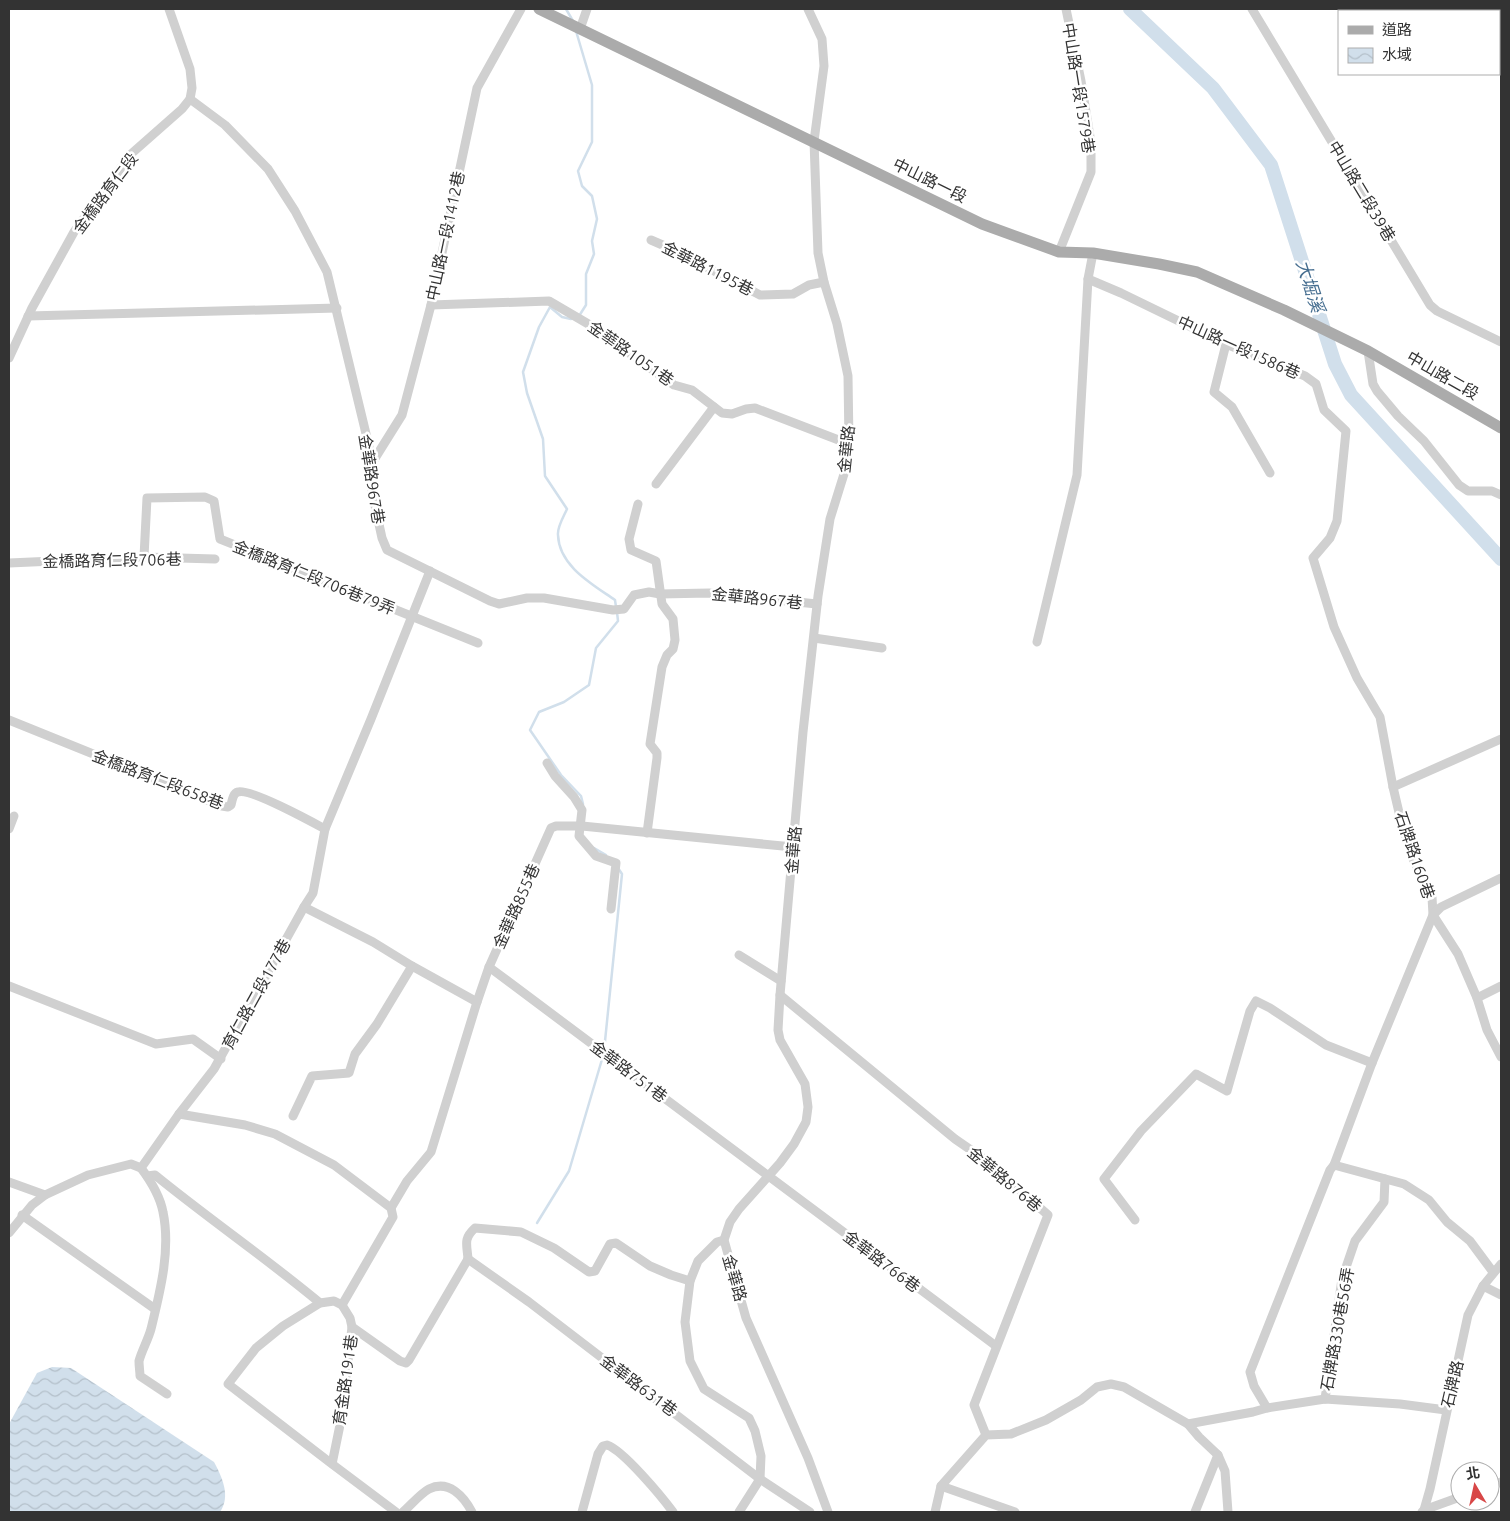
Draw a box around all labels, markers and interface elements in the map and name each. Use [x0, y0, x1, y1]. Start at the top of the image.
legend [1338, 10, 1500, 75]
street label: 中山路一段1579巷 [1060, 21, 1098, 155]
text: 道路 [1382, 21, 1412, 38]
text: 水域 [1382, 46, 1412, 63]
street label: 中山路二段39巷 [1325, 137, 1399, 245]
street label: 金橋路育仁段 [69, 149, 141, 237]
street label: 中山路一段 [890, 154, 970, 206]
street label: 中山路一段1412巷 [422, 170, 468, 302]
street label: 金華路1195巷 [659, 237, 757, 299]
water label: 大堀溪 [1293, 257, 1330, 317]
street label: 中山路一段1586巷 [1175, 312, 1303, 382]
street label: 金華路1051巷 [585, 317, 677, 389]
street label: 中山路二段 [1404, 347, 1482, 403]
street label: 金華路 [835, 424, 857, 474]
street label: 金華路967巷 [356, 433, 388, 525]
street label: 金橋路育仁段706巷79弄 [230, 536, 398, 618]
street label: 金橋路育仁段706巷 [42, 550, 182, 570]
street label: 金華路967巷 [711, 584, 803, 612]
street label: 金橋路育仁段658巷 [90, 746, 226, 812]
street label: 石牌路160巷 [1392, 809, 1438, 901]
street label: 金華路 [782, 825, 804, 875]
street label: 金華路855巷 [489, 861, 543, 951]
street label: 育仁路二段177巷 [218, 936, 294, 1052]
street label: 金華路751巷 [587, 1036, 671, 1106]
street label: 金華路876巷 [964, 1143, 1046, 1215]
street label: 金華路766巷 [840, 1226, 924, 1296]
street label: 金華路 [720, 1252, 750, 1304]
street label: 石牌路330巷56弄 [1317, 1266, 1357, 1392]
street label: 育金路191巷 [330, 1334, 360, 1426]
street label: 金華路631巷 [597, 1350, 681, 1420]
street label: 石牌路 [1438, 1359, 1466, 1409]
north arrow [1450, 1461, 1500, 1511]
text: 北 [1465, 1464, 1481, 1482]

